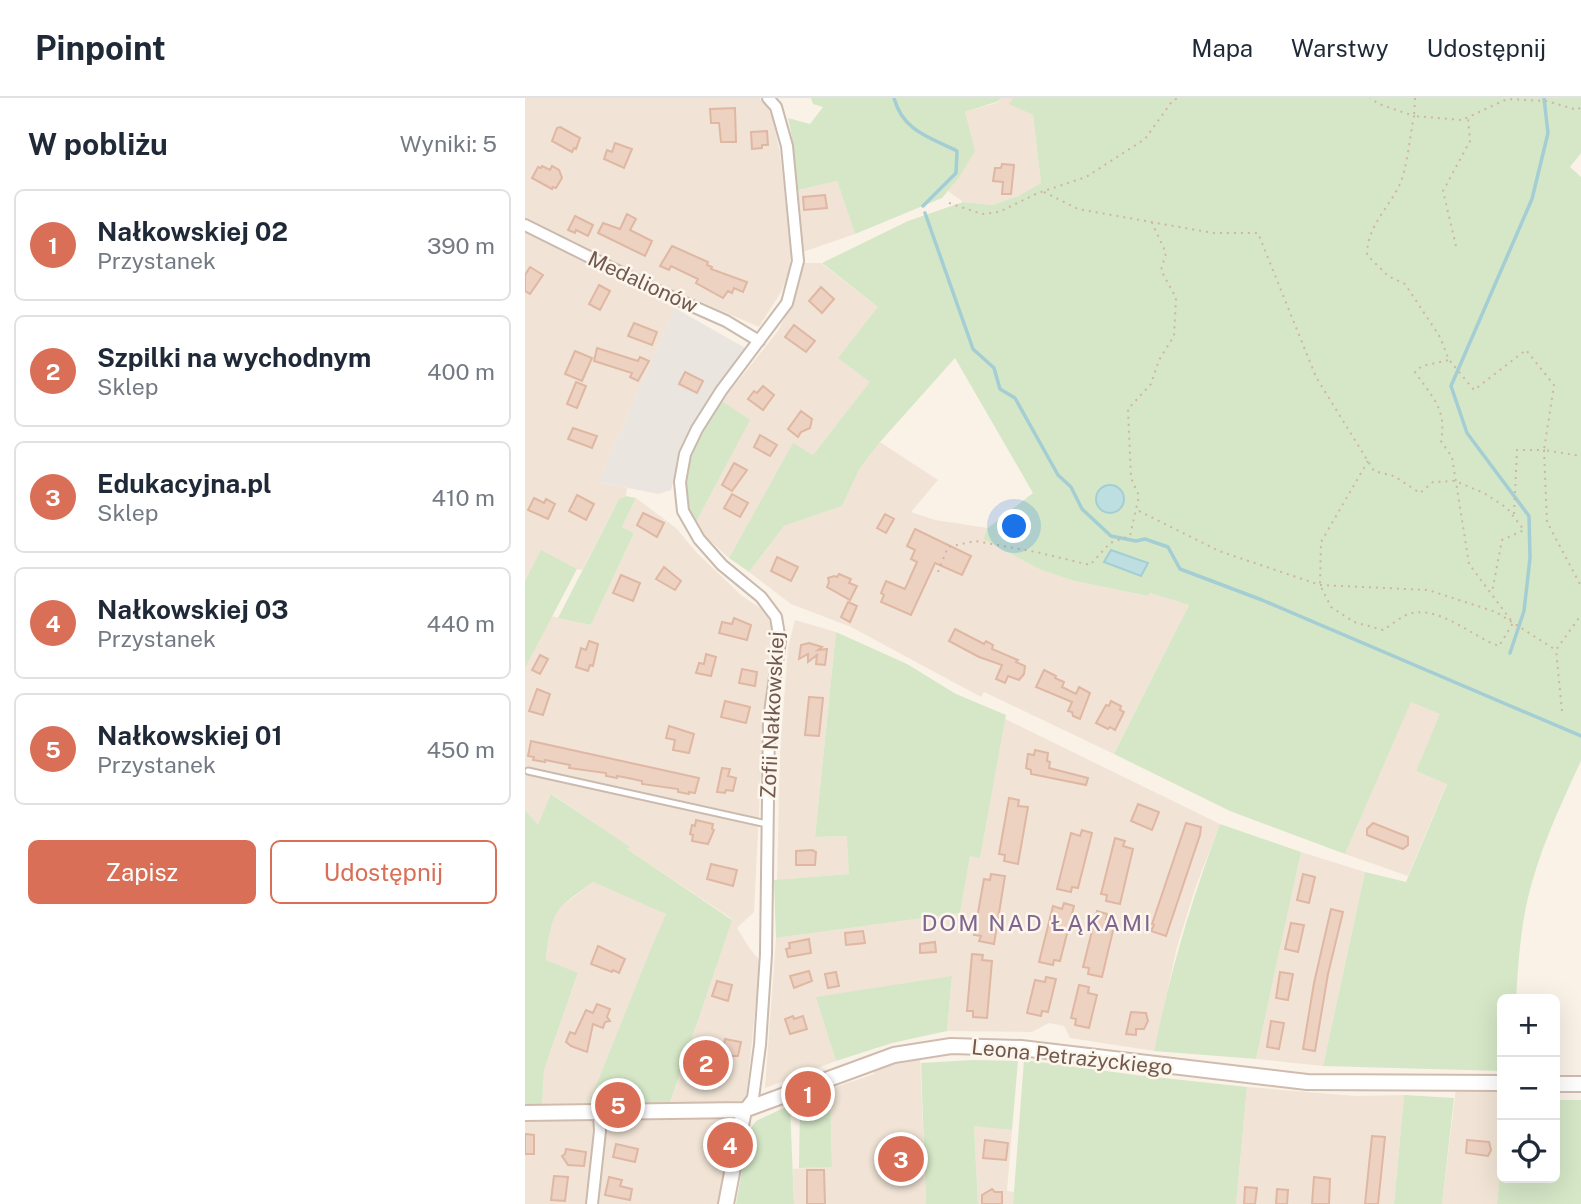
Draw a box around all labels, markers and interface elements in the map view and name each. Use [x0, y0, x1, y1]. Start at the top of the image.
text: Pinpoint [35, 29, 166, 67]
text: Mapa [1191, 34, 1253, 62]
text: Warstwy [1291, 34, 1389, 62]
text: Udostępnij [1427, 34, 1546, 62]
text: W pobliżu [28, 126, 168, 162]
text: Wyniki: 5 [400, 130, 497, 157]
text: Nałkowskiej 02 [97, 216, 288, 247]
text: 1 [48, 232, 58, 259]
text: 390 m [427, 232, 495, 259]
street label: Medalionów [584, 246, 702, 318]
text: Przystanek [97, 247, 216, 274]
text: Szpilki na wychodnym [97, 342, 371, 373]
text: 2 [46, 358, 60, 385]
text: 400 m [427, 358, 495, 385]
text: Sklep [97, 373, 158, 400]
text: Edukacyjna.pl [97, 468, 272, 499]
text: 3 [45, 484, 61, 511]
text: 410 m [432, 484, 495, 511]
text: Sklep [97, 499, 158, 526]
your location [997, 509, 1031, 543]
text: Nałkowskiej 03 [97, 594, 289, 625]
text: 4 [45, 610, 61, 637]
text: 440 m [427, 610, 495, 637]
text: Przystanek [97, 625, 216, 652]
street label: Zofii Nałkowskiej [755, 631, 789, 799]
text: Nałkowskiej 01 [97, 720, 283, 751]
text: 5 [45, 736, 61, 763]
text: 450 m [426, 736, 495, 763]
text: Przystanek [97, 751, 216, 778]
button: Zapisz [28, 840, 256, 904]
button: Udostępnij [270, 840, 497, 904]
district label: DOM NAD ŁĄKAMI [921, 909, 1153, 936]
map controls [1497, 994, 1560, 1183]
button: + [1497, 994, 1560, 1057]
street label: Leona Petrażyckiego [970, 1034, 1174, 1080]
pin: 2 [683, 1037, 729, 1089]
button: − [1497, 1057, 1560, 1120]
pin: 1 [785, 1068, 831, 1120]
pin: 5 [595, 1079, 641, 1131]
pin: 4 [707, 1119, 753, 1171]
button: locate [1497, 1120, 1560, 1183]
pin: 3 [878, 1133, 924, 1185]

